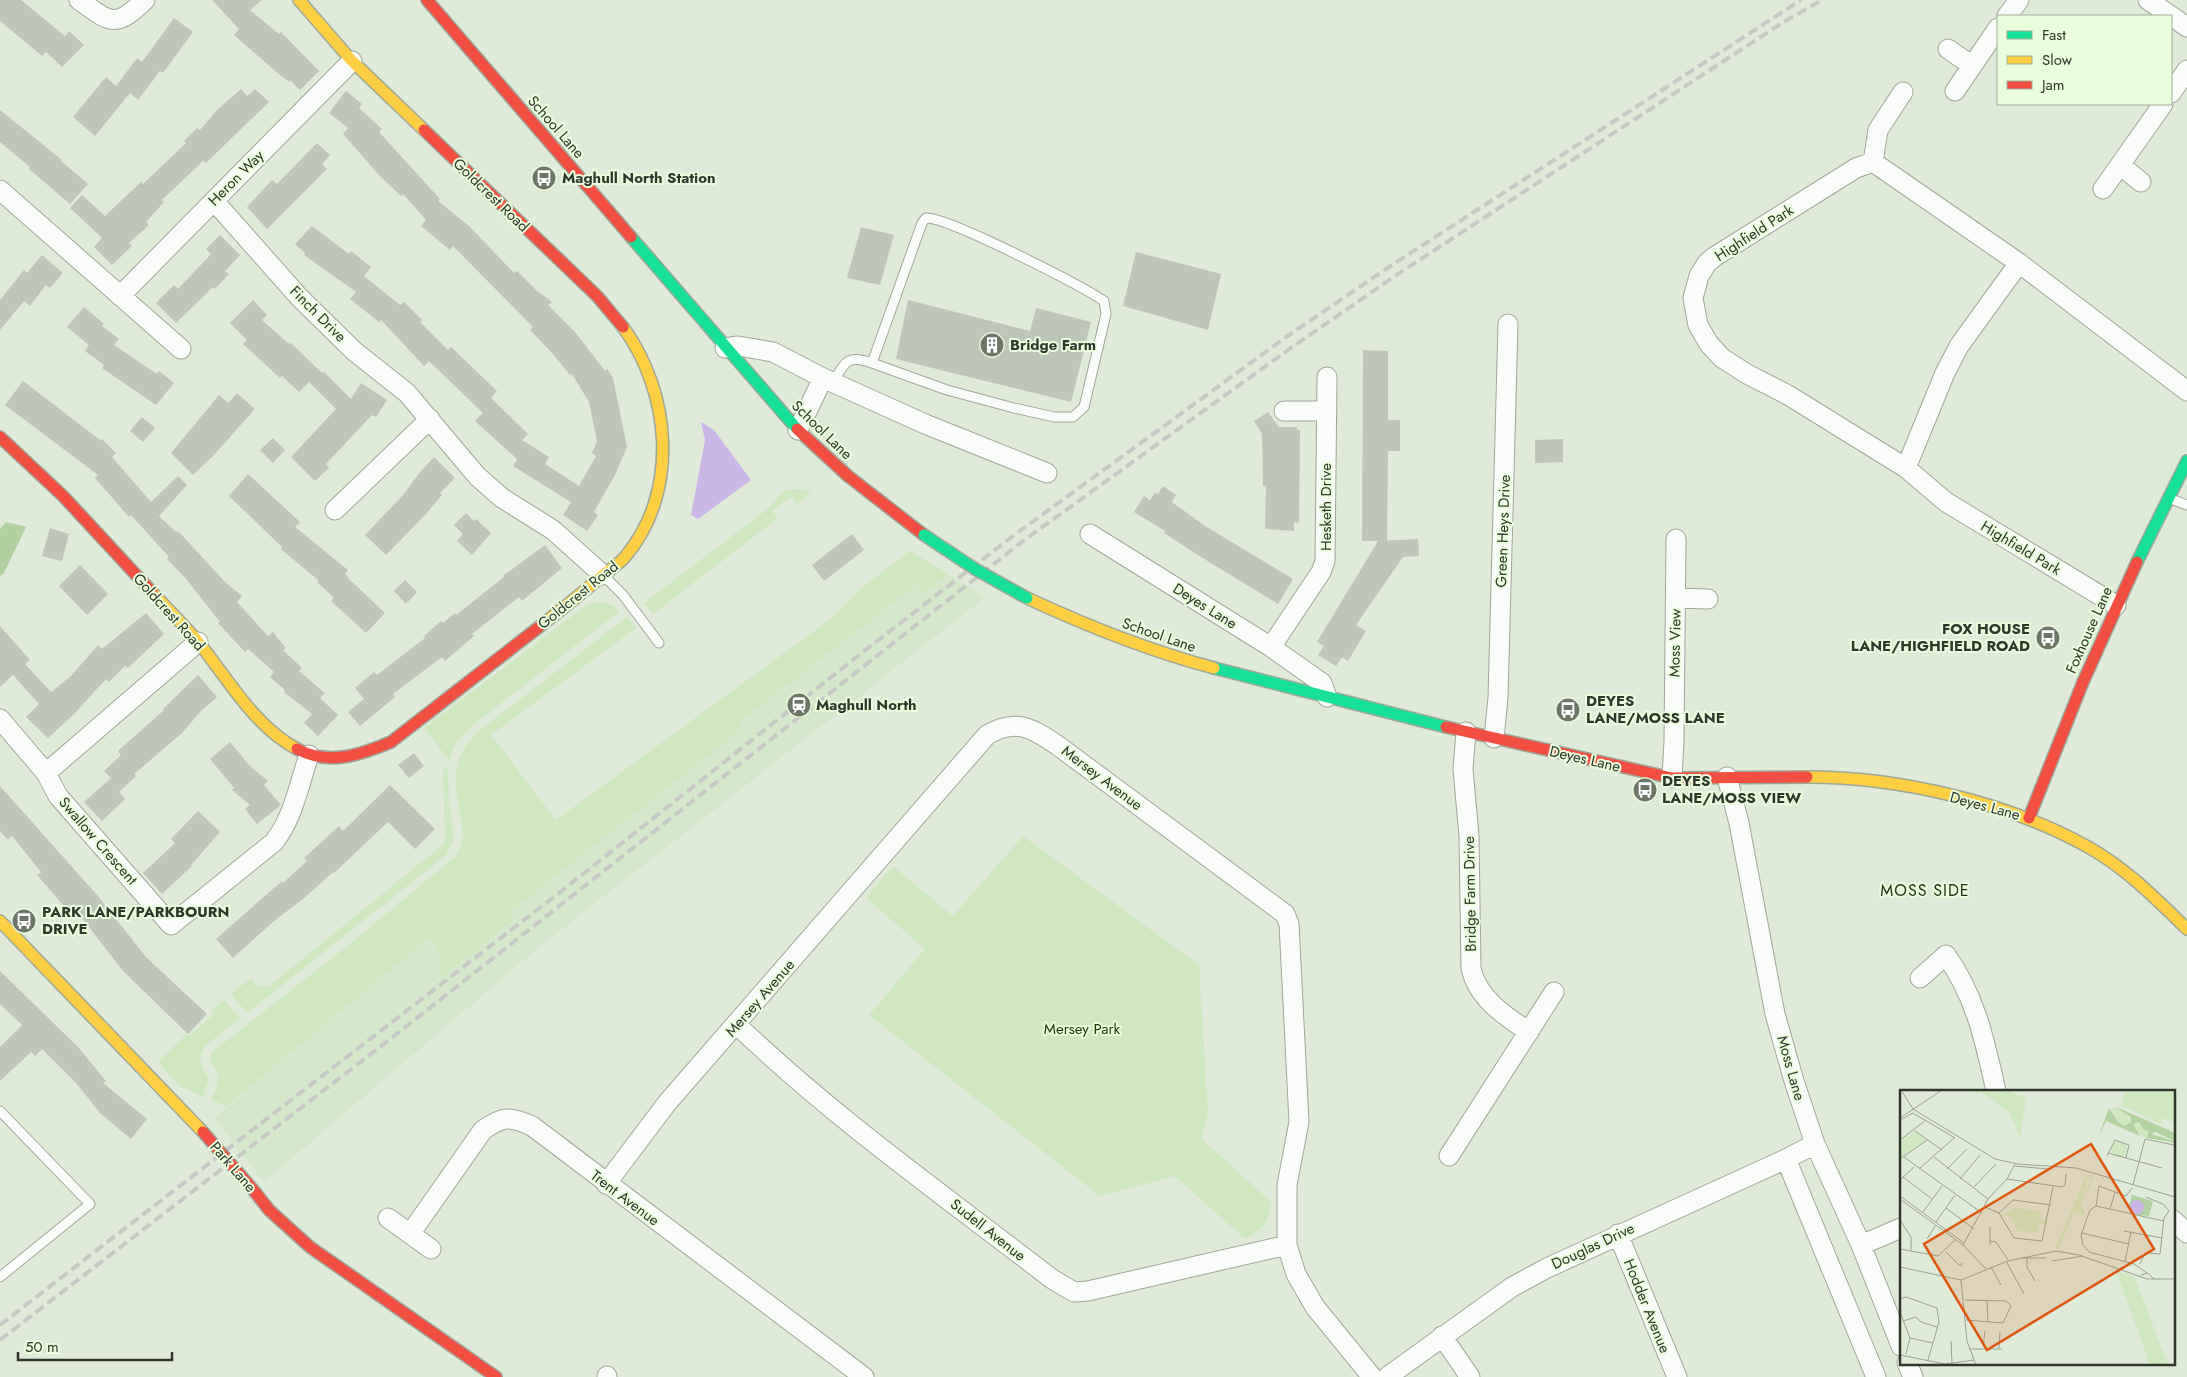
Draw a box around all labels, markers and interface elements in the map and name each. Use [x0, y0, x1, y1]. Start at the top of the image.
legend [1997, 15, 2172, 105]
text: Fast [2042, 24, 2066, 46]
text: Slow [2042, 49, 2073, 71]
text: Jam [2040, 74, 2065, 96]
street label: School Lane [522, 91, 590, 164]
street label: Heron Way [203, 145, 269, 211]
street label: Goldcrest Road [448, 153, 534, 237]
bus stop icon: Maghull North Station [531, 165, 557, 191]
place label: Maghull North Station [562, 167, 716, 189]
street label: Highfield Park [1710, 199, 1798, 267]
street label: Finch Drive [285, 281, 351, 347]
building icon: Bridge Farm [979, 332, 1005, 358]
place label: Bridge Farm [1010, 334, 1096, 356]
street label: School Lane [787, 395, 858, 465]
street label: Hesketh Drive [1315, 463, 1337, 551]
street label: Green Heys Drive [1490, 474, 1516, 588]
street label: Highfield Park [1977, 515, 2066, 581]
street label: Goldcrest Road [533, 556, 623, 634]
street label: Goldcrest Road [128, 568, 210, 656]
street label: Deyes Lane [1169, 578, 1242, 635]
street label: Foxhouse Lane [2060, 583, 2118, 677]
street label: Moss View [1663, 608, 1687, 677]
street label: School Lane [1119, 612, 1199, 658]
place label: FOX HOUSE LANE/HIGHFIELD ROAD [1851, 618, 2030, 657]
bus stop icon: FOX HOUSE LANE/HIGHFIELD ROAD [2035, 625, 2061, 651]
place label: DEYES LANE/MOSS LANE [1586, 690, 1725, 729]
station icon: Maghull North [786, 692, 812, 718]
place label: Maghull North [816, 694, 917, 716]
bus stop icon: DEYES LANE/MOSS LANE [1555, 697, 1581, 723]
street label: Mersey Avenue [1057, 740, 1147, 816]
street label: Deyes Lane [1547, 740, 1623, 778]
place label: DEYES LANE/MOSS VIEW [1662, 770, 1801, 809]
bus stop icon: DEYES LANE/MOSS VIEW [1632, 777, 1658, 803]
street label: Deyes Lane [1947, 786, 2023, 826]
street label: Swallow Crescent [53, 792, 143, 890]
street label: Bridge Farm Drive [1458, 836, 1482, 952]
district label: MOSS SIDE [1880, 879, 1970, 902]
place label: PARK LANE/PARKBOURN DRIVE [42, 901, 229, 940]
bus stop icon: PARK LANE/PARKBOURN DRIVE [11, 908, 37, 934]
street label: Mersey Avenue [720, 954, 800, 1042]
park label: Mersey Park [1044, 1018, 1121, 1040]
street label: Moss Lane [1771, 1033, 1811, 1103]
inset map [1900, 1090, 2174, 1364]
street label: Park Lane [205, 1137, 261, 1197]
street label: Trent Avenue [586, 1165, 664, 1231]
street label: Sudell Avenue [946, 1193, 1031, 1267]
street label: Douglas Drive [1548, 1217, 1638, 1275]
street label: Hodder Avenue [1618, 1255, 1676, 1357]
scale bar [18, 1330, 171, 1362]
text: 50 m [25, 1336, 59, 1358]

